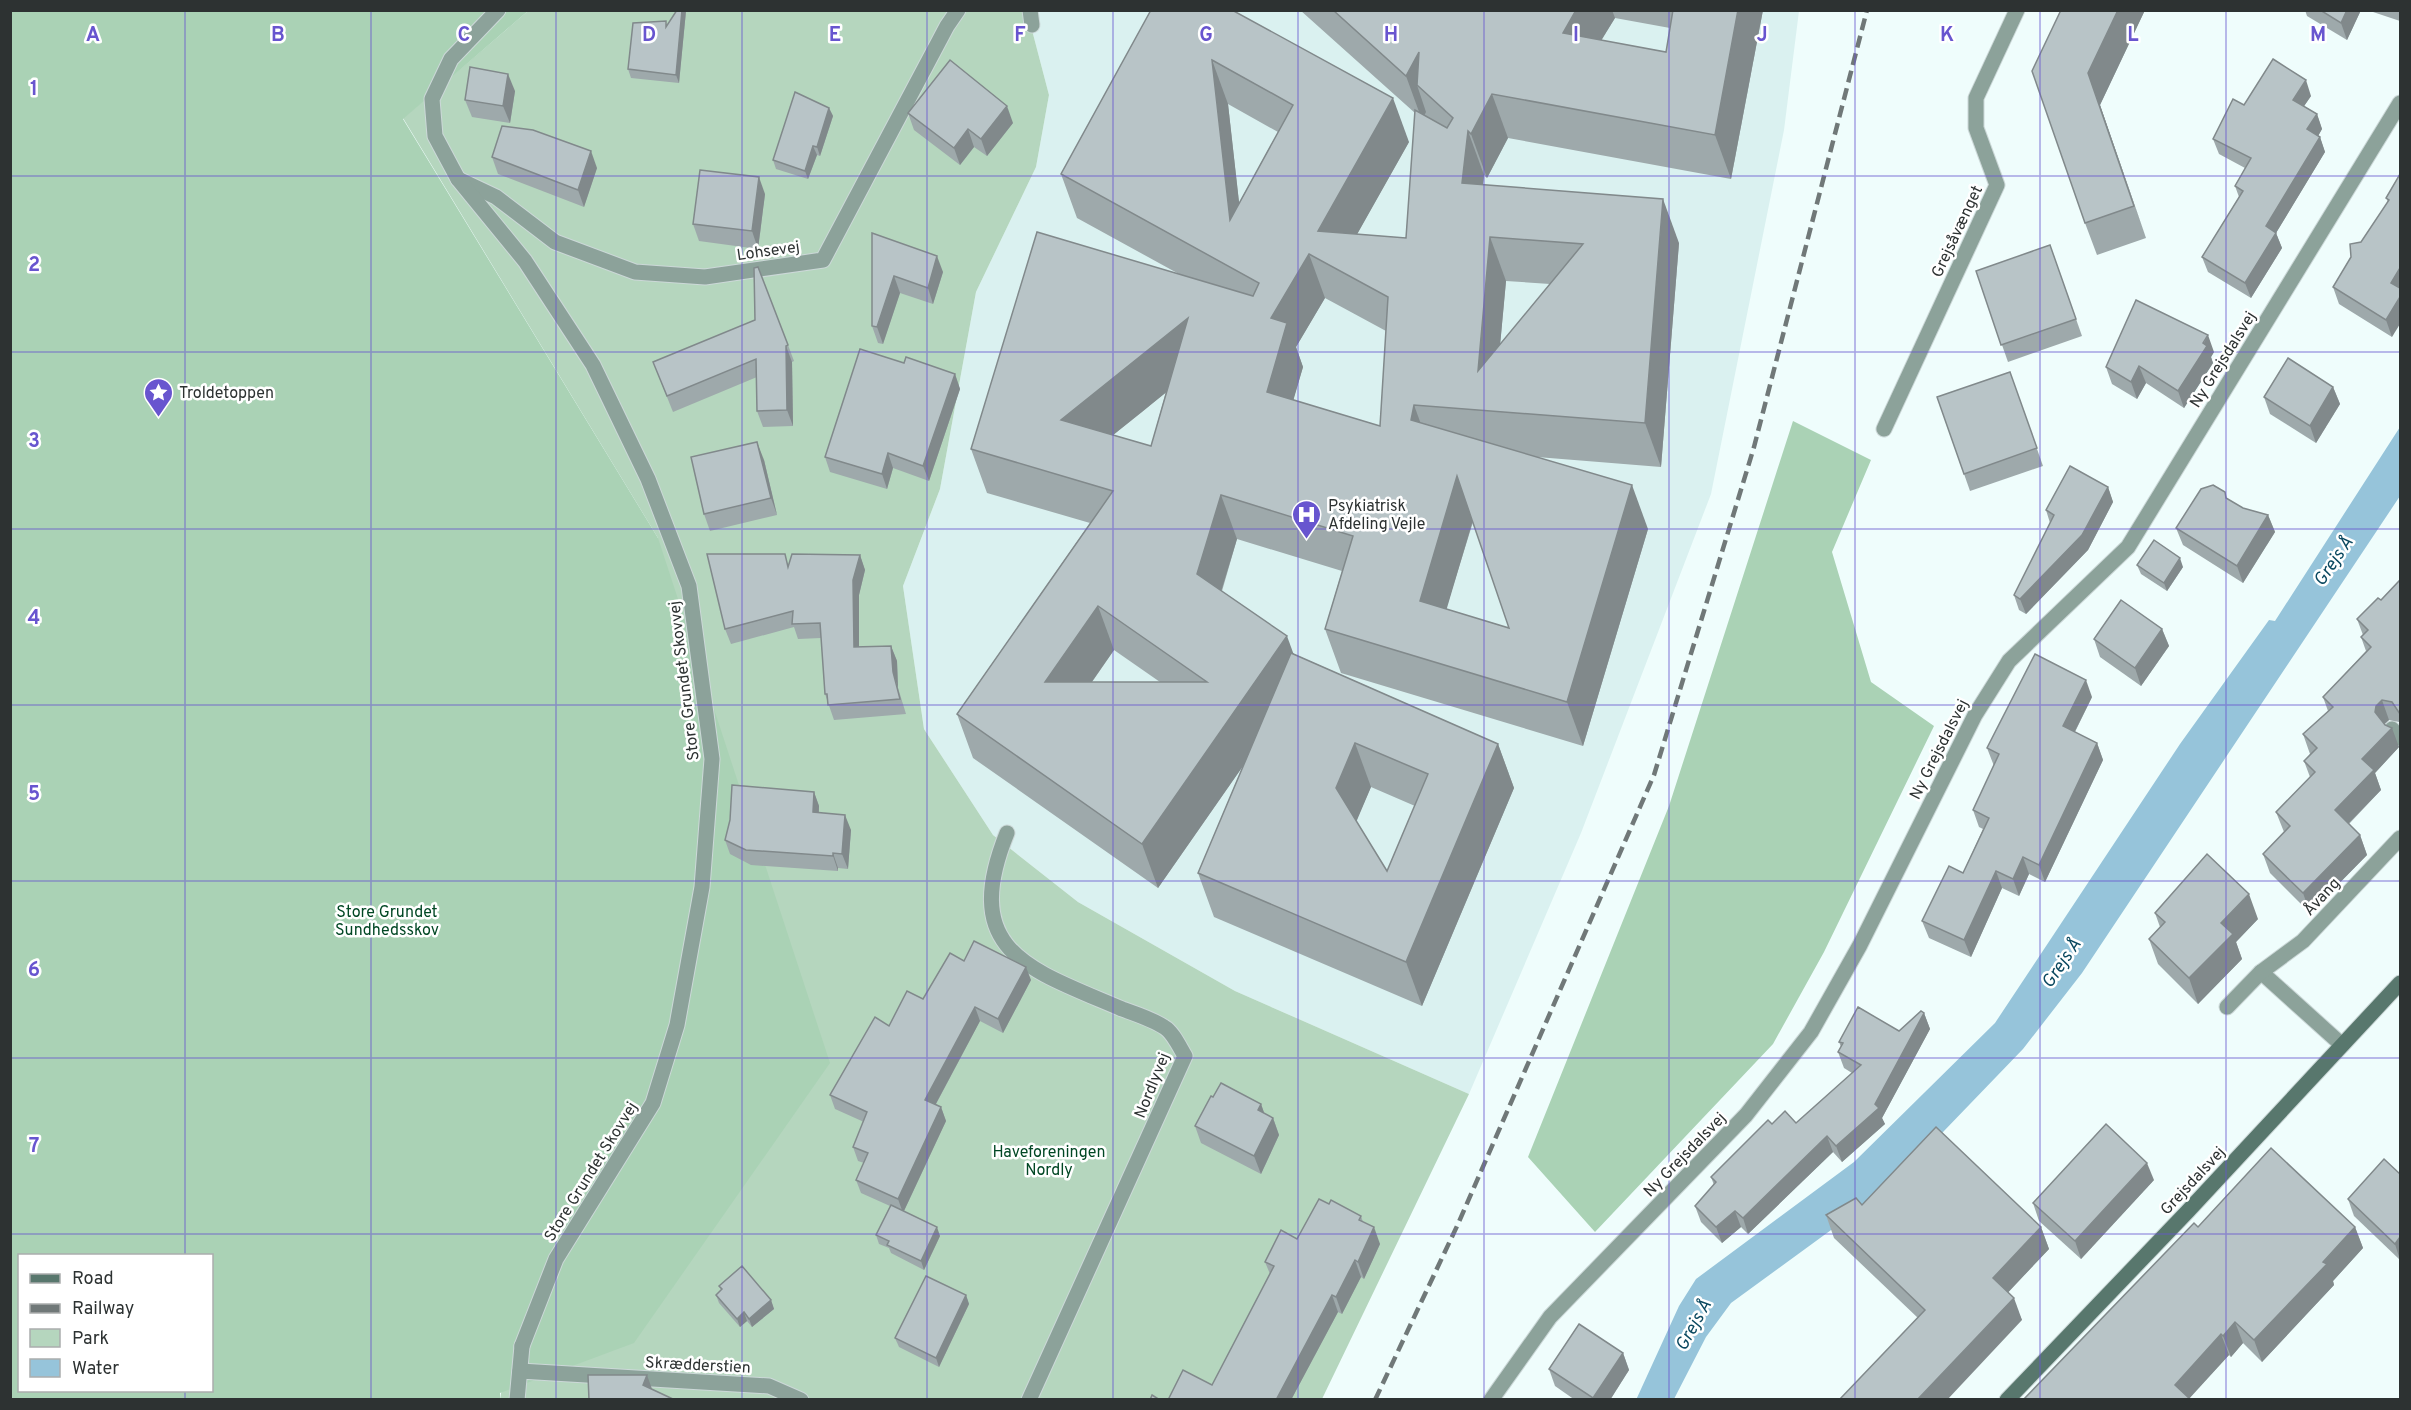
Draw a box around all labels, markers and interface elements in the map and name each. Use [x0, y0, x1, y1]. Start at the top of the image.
text: A [86, 23, 100, 49]
text: B [271, 23, 285, 49]
text: C [458, 23, 470, 49]
text: D [642, 23, 656, 49]
text: E [829, 23, 841, 49]
text: F [1014, 23, 1026, 49]
text: G [1199, 23, 1213, 49]
text: H [1384, 23, 1398, 49]
text: I [1573, 23, 1579, 49]
text: J [1756, 23, 1768, 49]
text: K [1940, 23, 1954, 49]
text: L [2127, 23, 2139, 49]
text: M [2310, 23, 2326, 49]
text: 1 [30, 77, 38, 103]
street label: Grejsåvænget [1928, 183, 1988, 281]
street label: Lohsevej [736, 238, 801, 266]
text: 2 [28, 253, 40, 279]
street label: Ny Grejsdalsvej [2186, 308, 2261, 412]
place icon: Troldetoppen [142, 376, 174, 418]
place label: Troldetoppen [179, 384, 274, 404]
text: 3 [28, 429, 40, 455]
place label: Psykiatrisk Afdeling Vejle [1328, 497, 1425, 535]
hospital icon: Psykiatrisk Afdeling Vejle [1291, 498, 1323, 540]
water label: Grejs Å [2309, 533, 2359, 591]
street label: Store Grundet Skovvej [665, 600, 705, 762]
text: 4 [28, 606, 40, 632]
street label: Ny Grejsdalsvej [1906, 696, 1974, 803]
text: 5 [28, 782, 40, 808]
street label: Åvang [2299, 873, 2345, 921]
park label: Store Grundet Sundhedsskov [335, 903, 439, 941]
water label: Grejs Å [2037, 935, 2087, 993]
text: 6 [28, 958, 40, 984]
street label: Nordlyvej [1131, 1050, 1175, 1121]
street label: Store Grundet Skovvej [541, 1099, 643, 1246]
street label: Ny Grejsdalsvej [1640, 1109, 1731, 1202]
text: 7 [29, 1134, 39, 1160]
park label: Haveforeningen Nordly [993, 1143, 1105, 1181]
street label: Grejsdalsvej [2157, 1143, 2230, 1220]
legend [18, 1254, 213, 1392]
text: Road [72, 1268, 114, 1291]
water label: Grejs Å [1671, 1296, 1718, 1355]
text: Railway [72, 1298, 134, 1321]
text: Park [72, 1328, 109, 1351]
street label: Skrædderstien [645, 1353, 751, 1379]
text: Water [72, 1358, 119, 1381]

